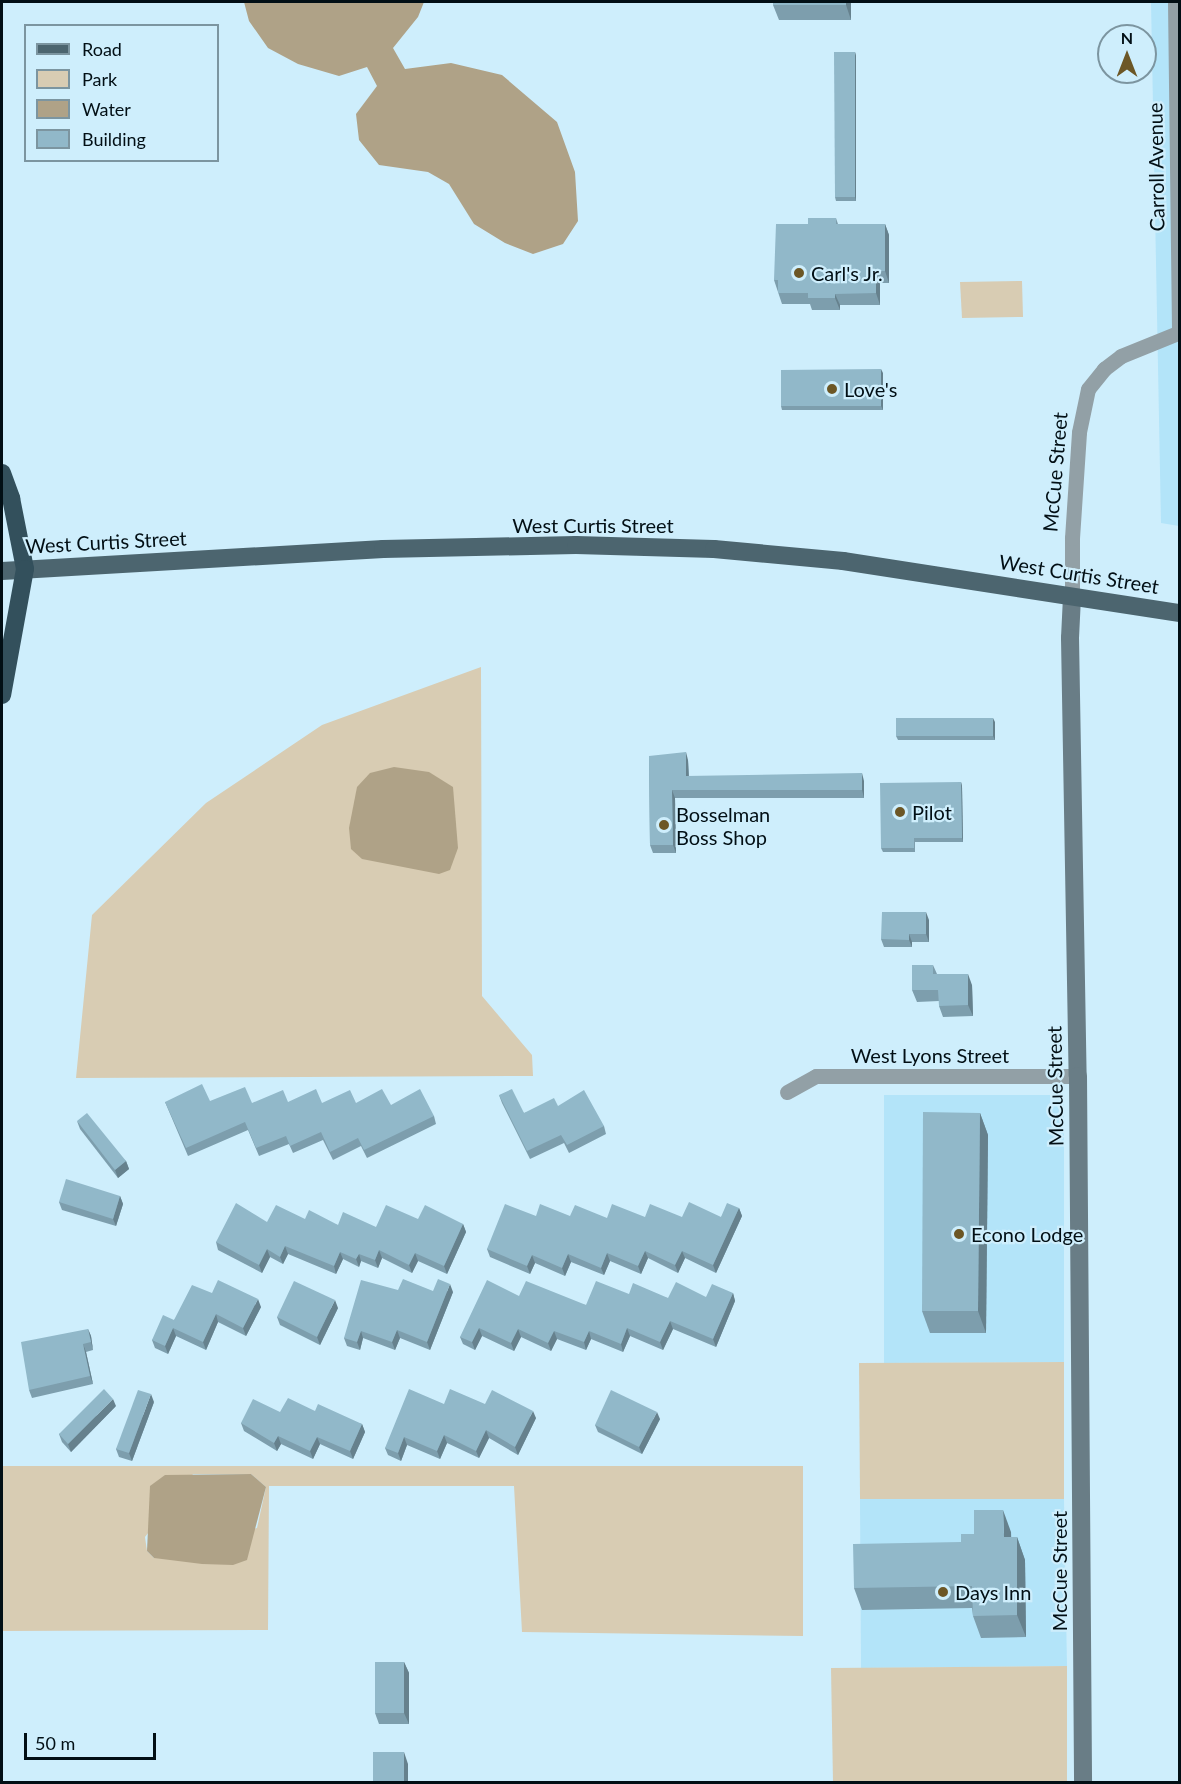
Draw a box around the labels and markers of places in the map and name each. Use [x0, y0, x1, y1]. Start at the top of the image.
place label: Carl's Jr. [811, 261, 883, 285]
marker: Carl's Jr. [792, 266, 806, 280]
place label: Love's [844, 377, 897, 401]
marker: Love's [825, 382, 839, 396]
place label: Pilot [912, 800, 952, 824]
place label: Bosselman Boss Shop [676, 802, 770, 849]
marker: Pilot [893, 805, 907, 819]
marker: Bosselman Boss Shop [657, 818, 671, 832]
place label: Econo Lodge [971, 1222, 1083, 1246]
marker: Econo Lodge [952, 1227, 966, 1241]
place label: Days Inn [955, 1580, 1031, 1604]
marker: Days Inn [936, 1585, 950, 1599]

